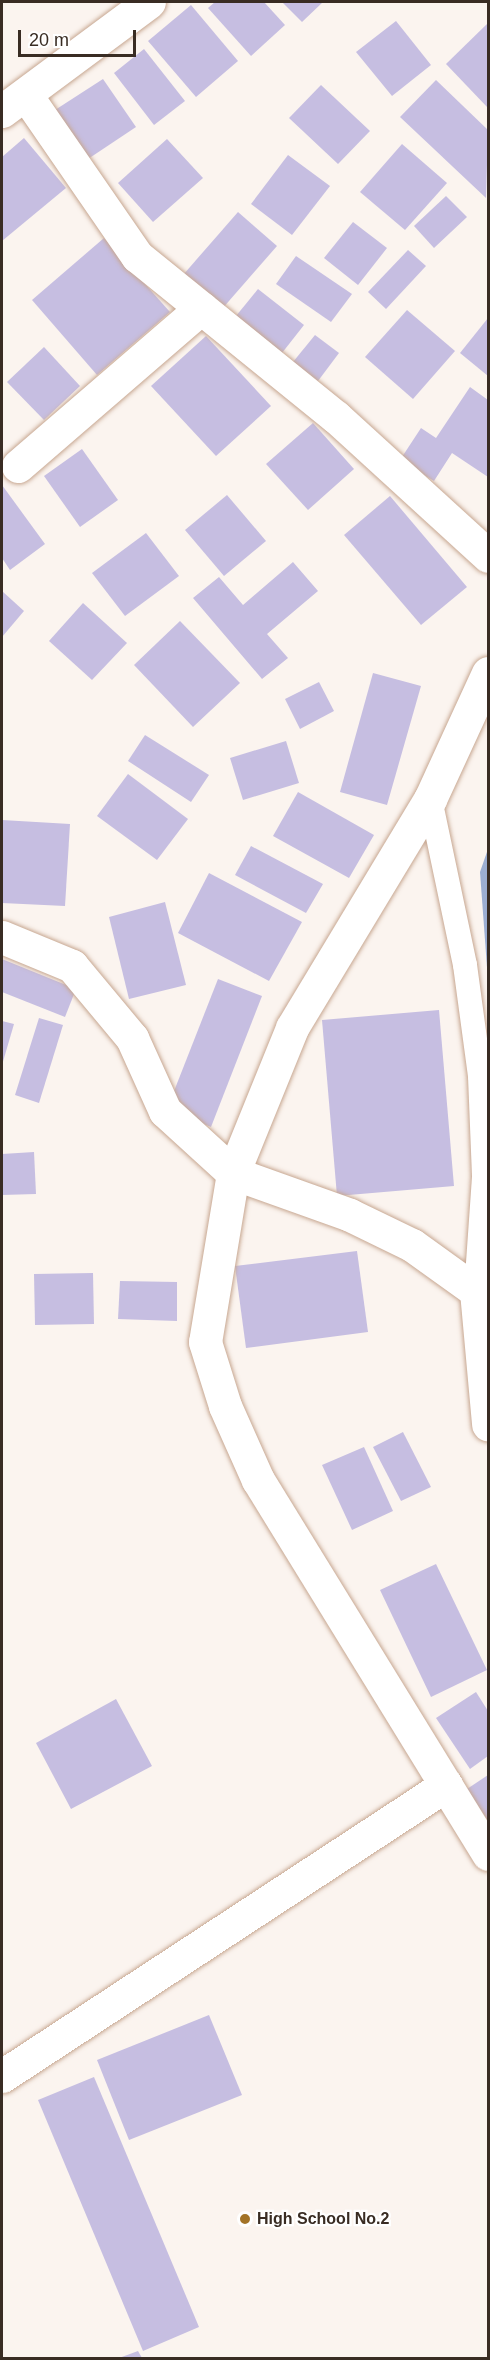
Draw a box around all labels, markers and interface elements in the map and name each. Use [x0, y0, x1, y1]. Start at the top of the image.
scale bar [21, 18, 140, 56]
text: 20 m [29, 30, 69, 50]
place label: High School No.2 [257, 2209, 389, 2229]
marker: High School No.2 [238, 2212, 252, 2226]

